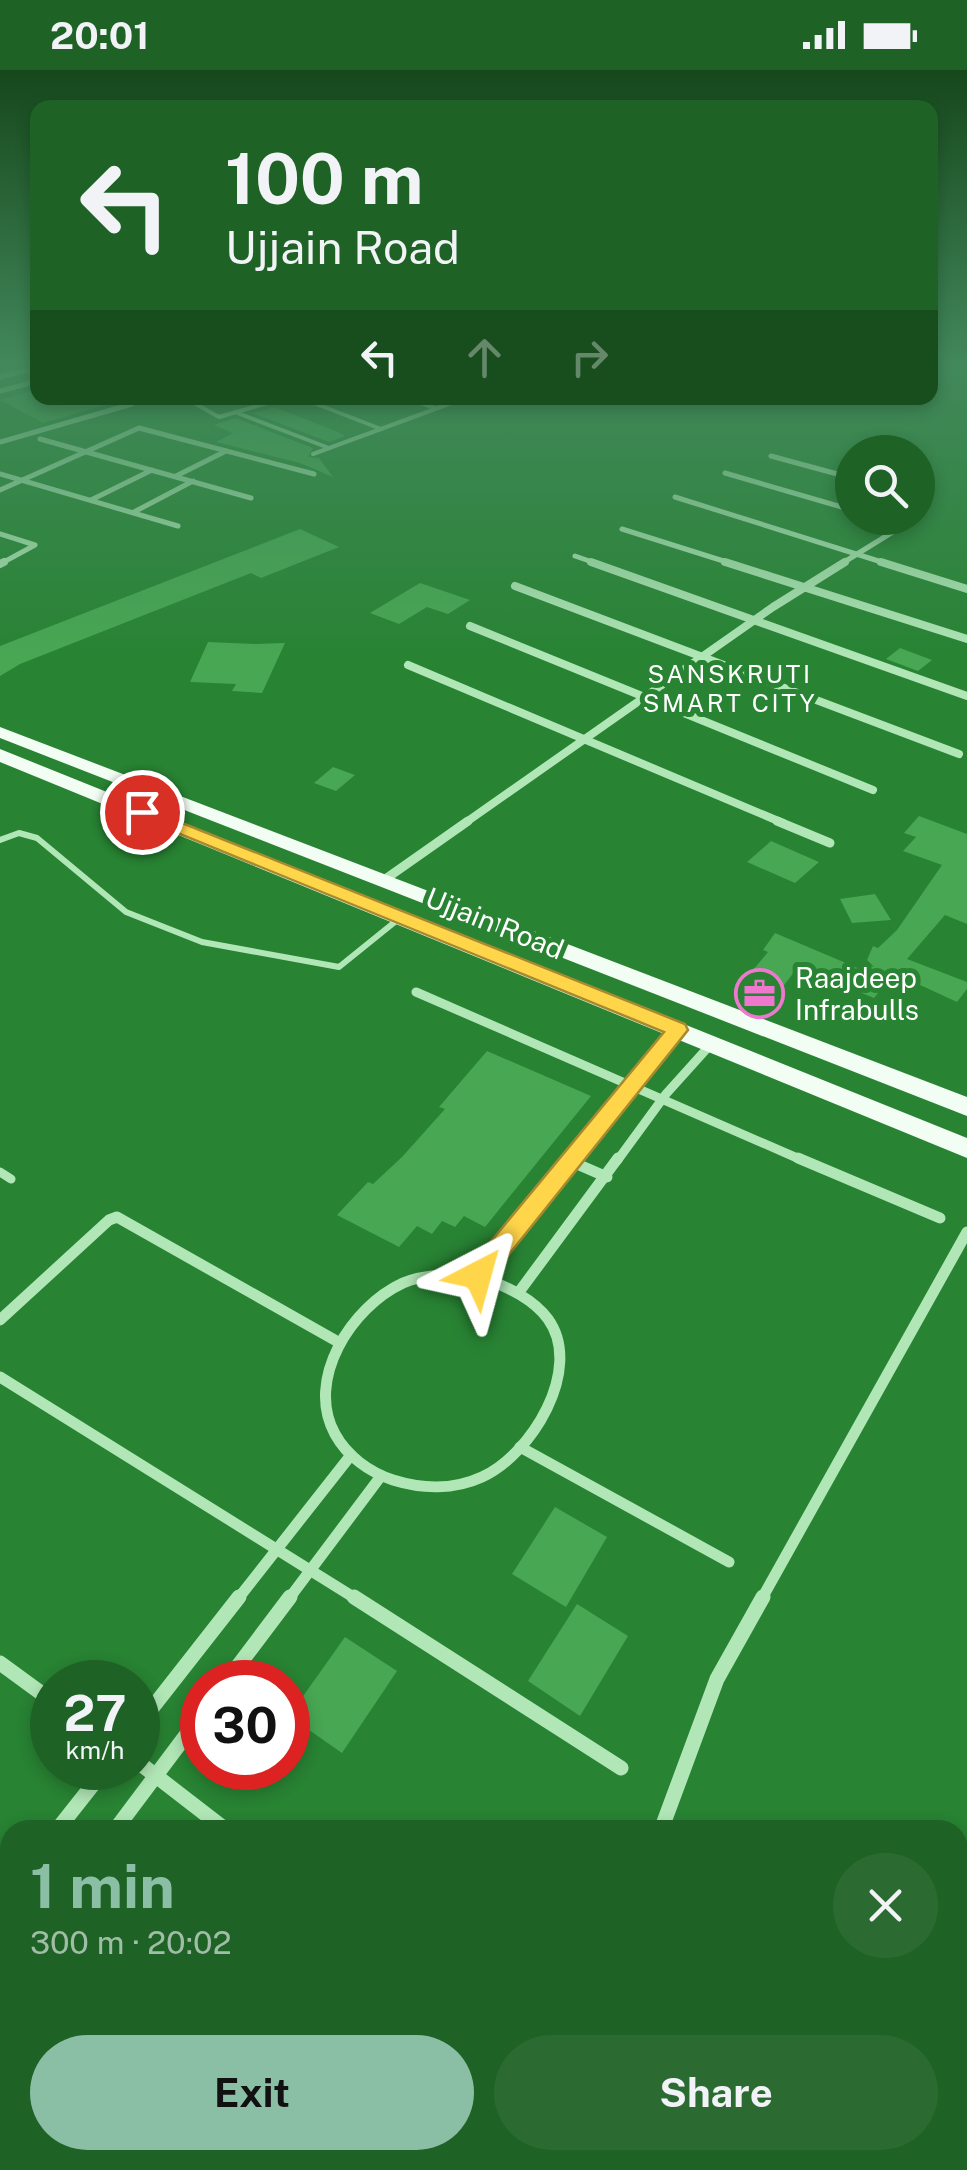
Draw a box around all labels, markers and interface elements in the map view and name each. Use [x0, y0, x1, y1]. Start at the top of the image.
text: 20:01 [50, 13, 150, 58]
text: 100 m [225, 137, 423, 220]
icon: left [60, 140, 190, 270]
text: Ujjain Road [225, 221, 460, 274]
icon: left [352, 330, 407, 385]
icon: ahead [457, 330, 512, 385]
icon: right [562, 330, 617, 385]
map controls [835, 435, 935, 535]
button: search [835, 435, 935, 535]
district label: SANSKRUTI SMART CITY [643, 659, 817, 718]
pin [100, 770, 185, 855]
icon: arrive [115, 785, 170, 840]
street label: Ujjain Road [421, 880, 569, 966]
place label: Raajdeep Infrabulls [795, 961, 919, 1026]
office icon: Raajdeep Infrabulls [734, 967, 786, 1019]
position arrow [426, 1223, 530, 1327]
speed limit sign: 30 [180, 1660, 310, 1790]
text: 27 [63, 1683, 127, 1742]
text: km/h [66, 1735, 124, 1765]
text: 1 min [30, 1851, 175, 1922]
button: close [833, 1853, 938, 1958]
text: 300 m · 20:02 [30, 1924, 232, 1961]
button: Exit [30, 2035, 474, 2150]
button: Share [494, 2035, 938, 2150]

